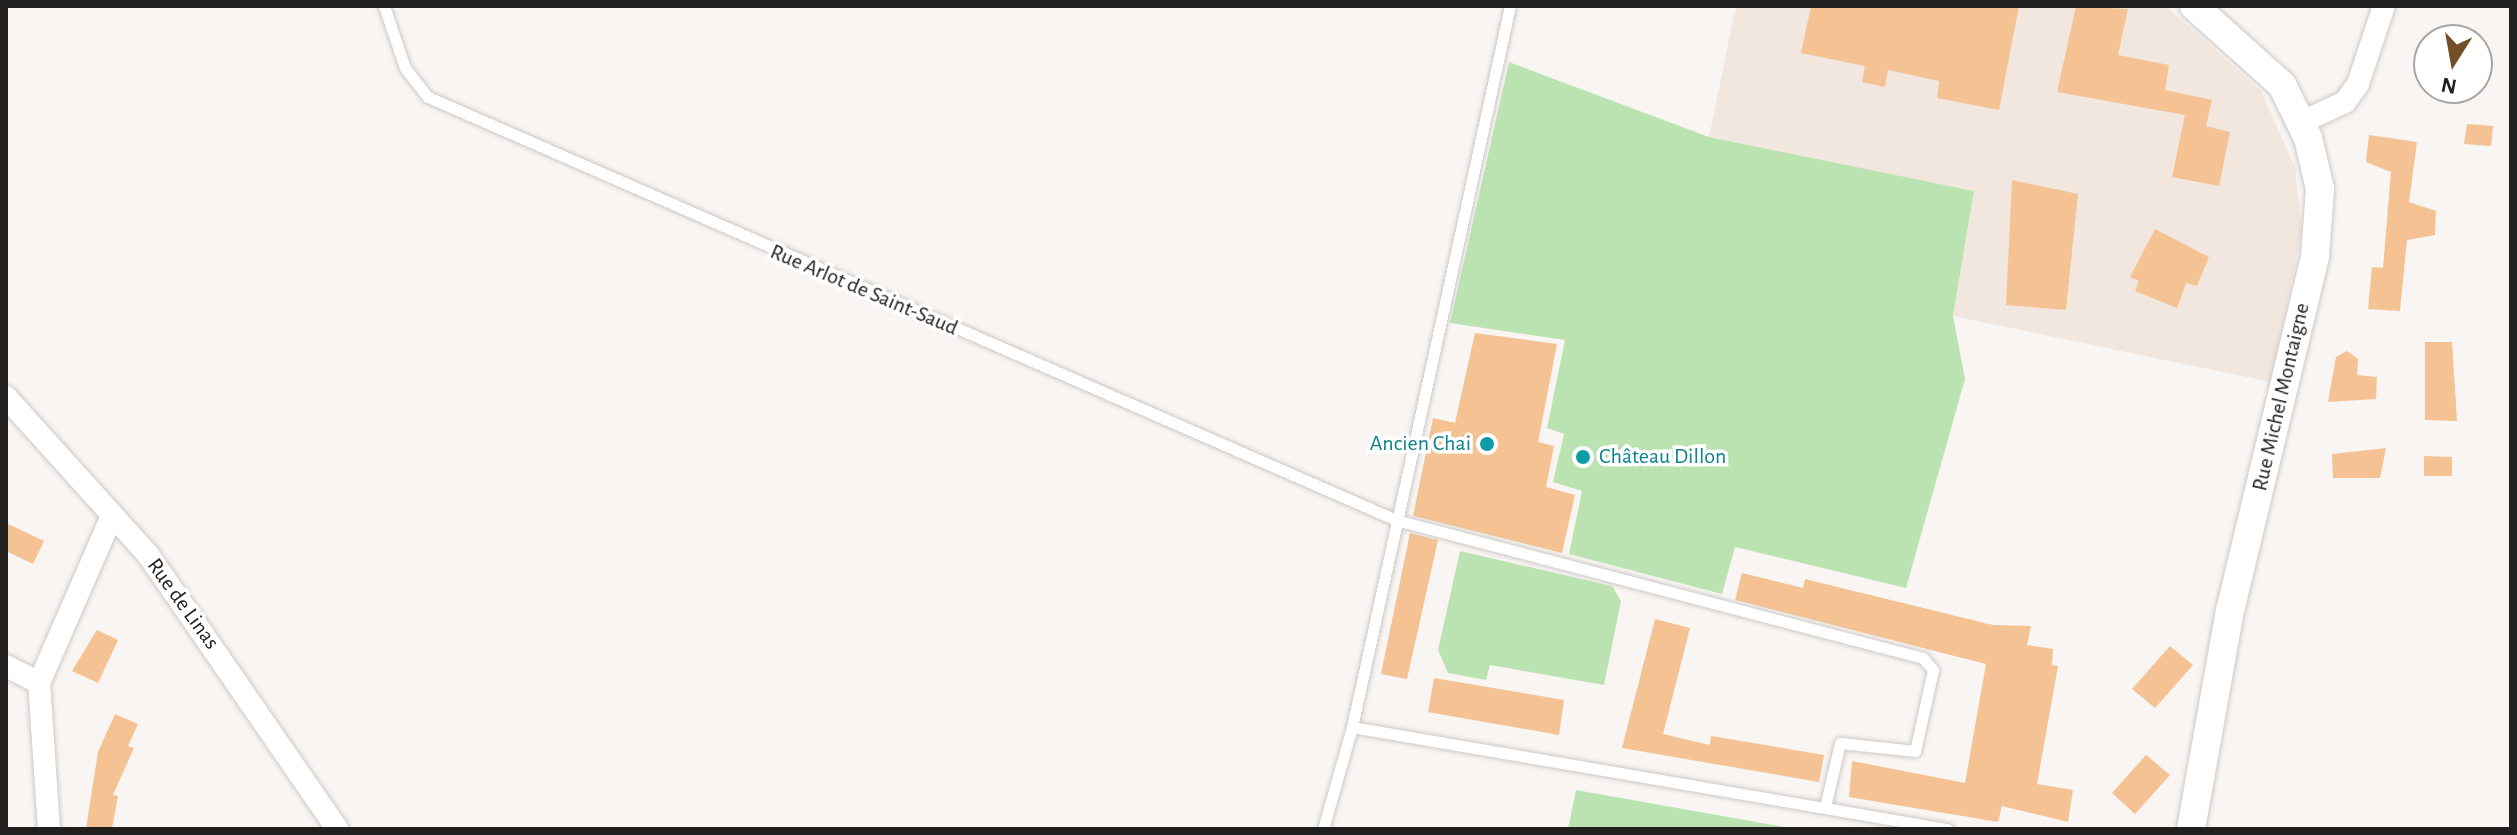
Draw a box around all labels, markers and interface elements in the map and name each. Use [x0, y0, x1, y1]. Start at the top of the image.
north arrow [2413, 24, 2493, 104]
text: N [2439, 73, 2458, 98]
street label: Rue Arlot de Saint-Saud [766, 239, 962, 341]
street label: Rue Michel Montaigne [2247, 300, 2315, 494]
place label: Ancien Chai [1370, 431, 1471, 457]
marker: Ancien Chai [1478, 435, 1496, 453]
place label: Château Dillon [1599, 444, 1726, 470]
marker: Château Dillon [1574, 448, 1592, 466]
street label: Rue de Linas [141, 553, 225, 655]

